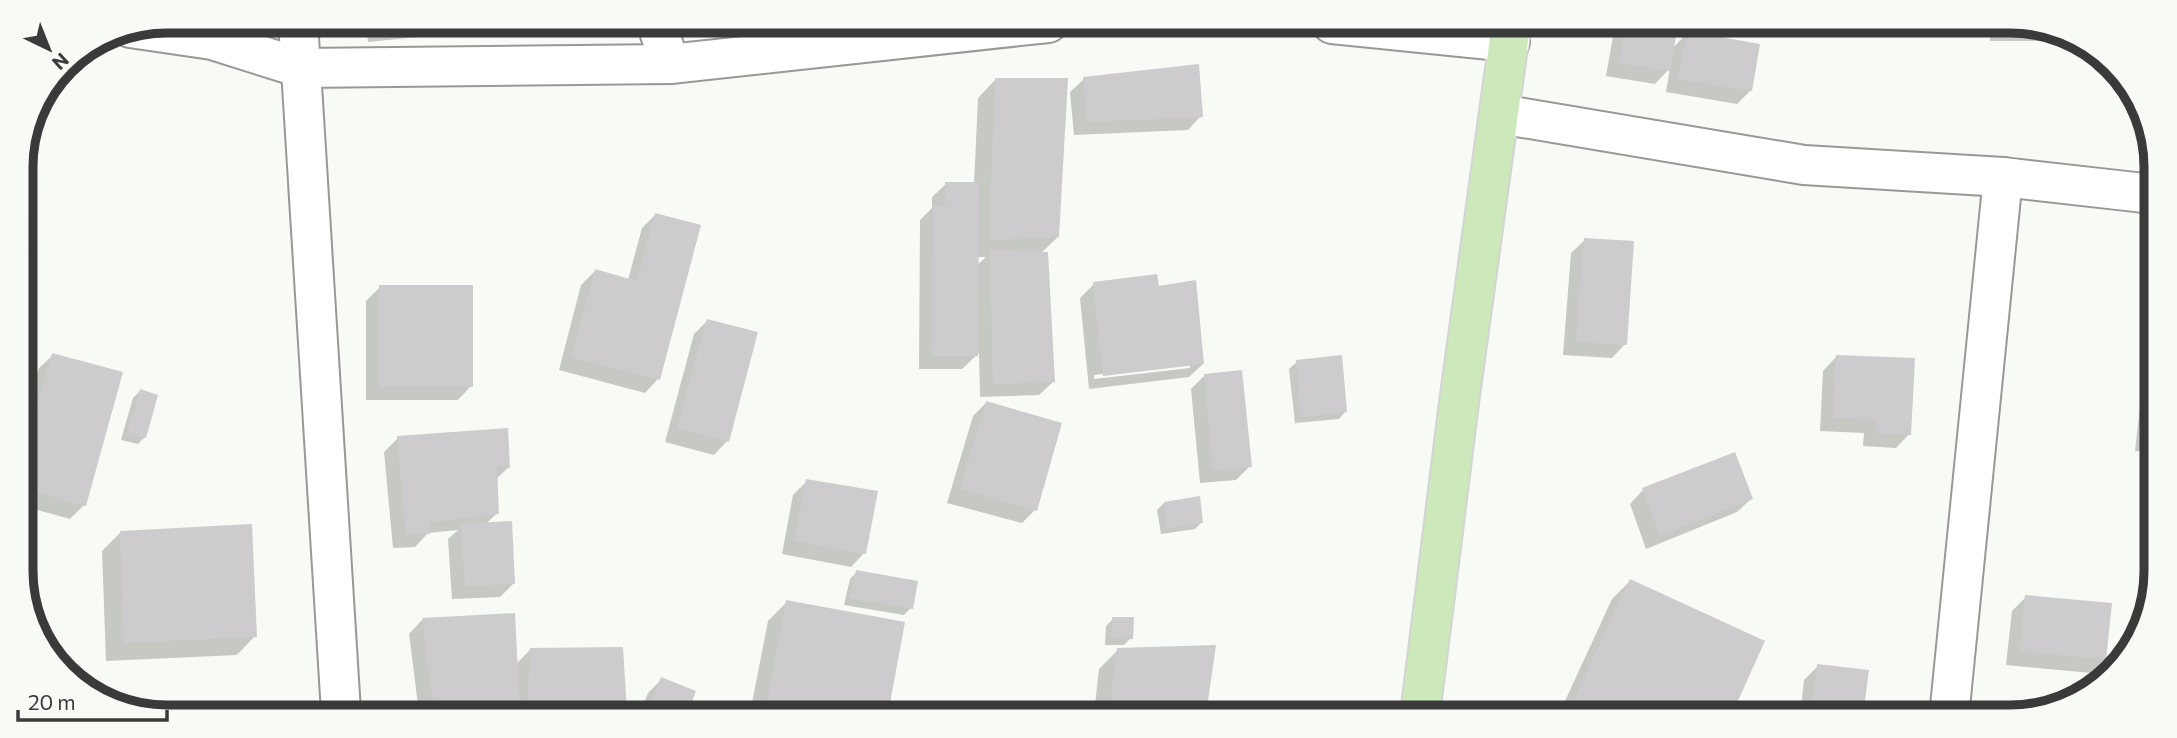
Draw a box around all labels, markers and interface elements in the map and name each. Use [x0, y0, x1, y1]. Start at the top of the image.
north arrow [14, 14, 84, 84]
text: N [48, 49, 74, 75]
scale bar [18, 678, 166, 722]
text: 20 m [28, 689, 76, 714]

